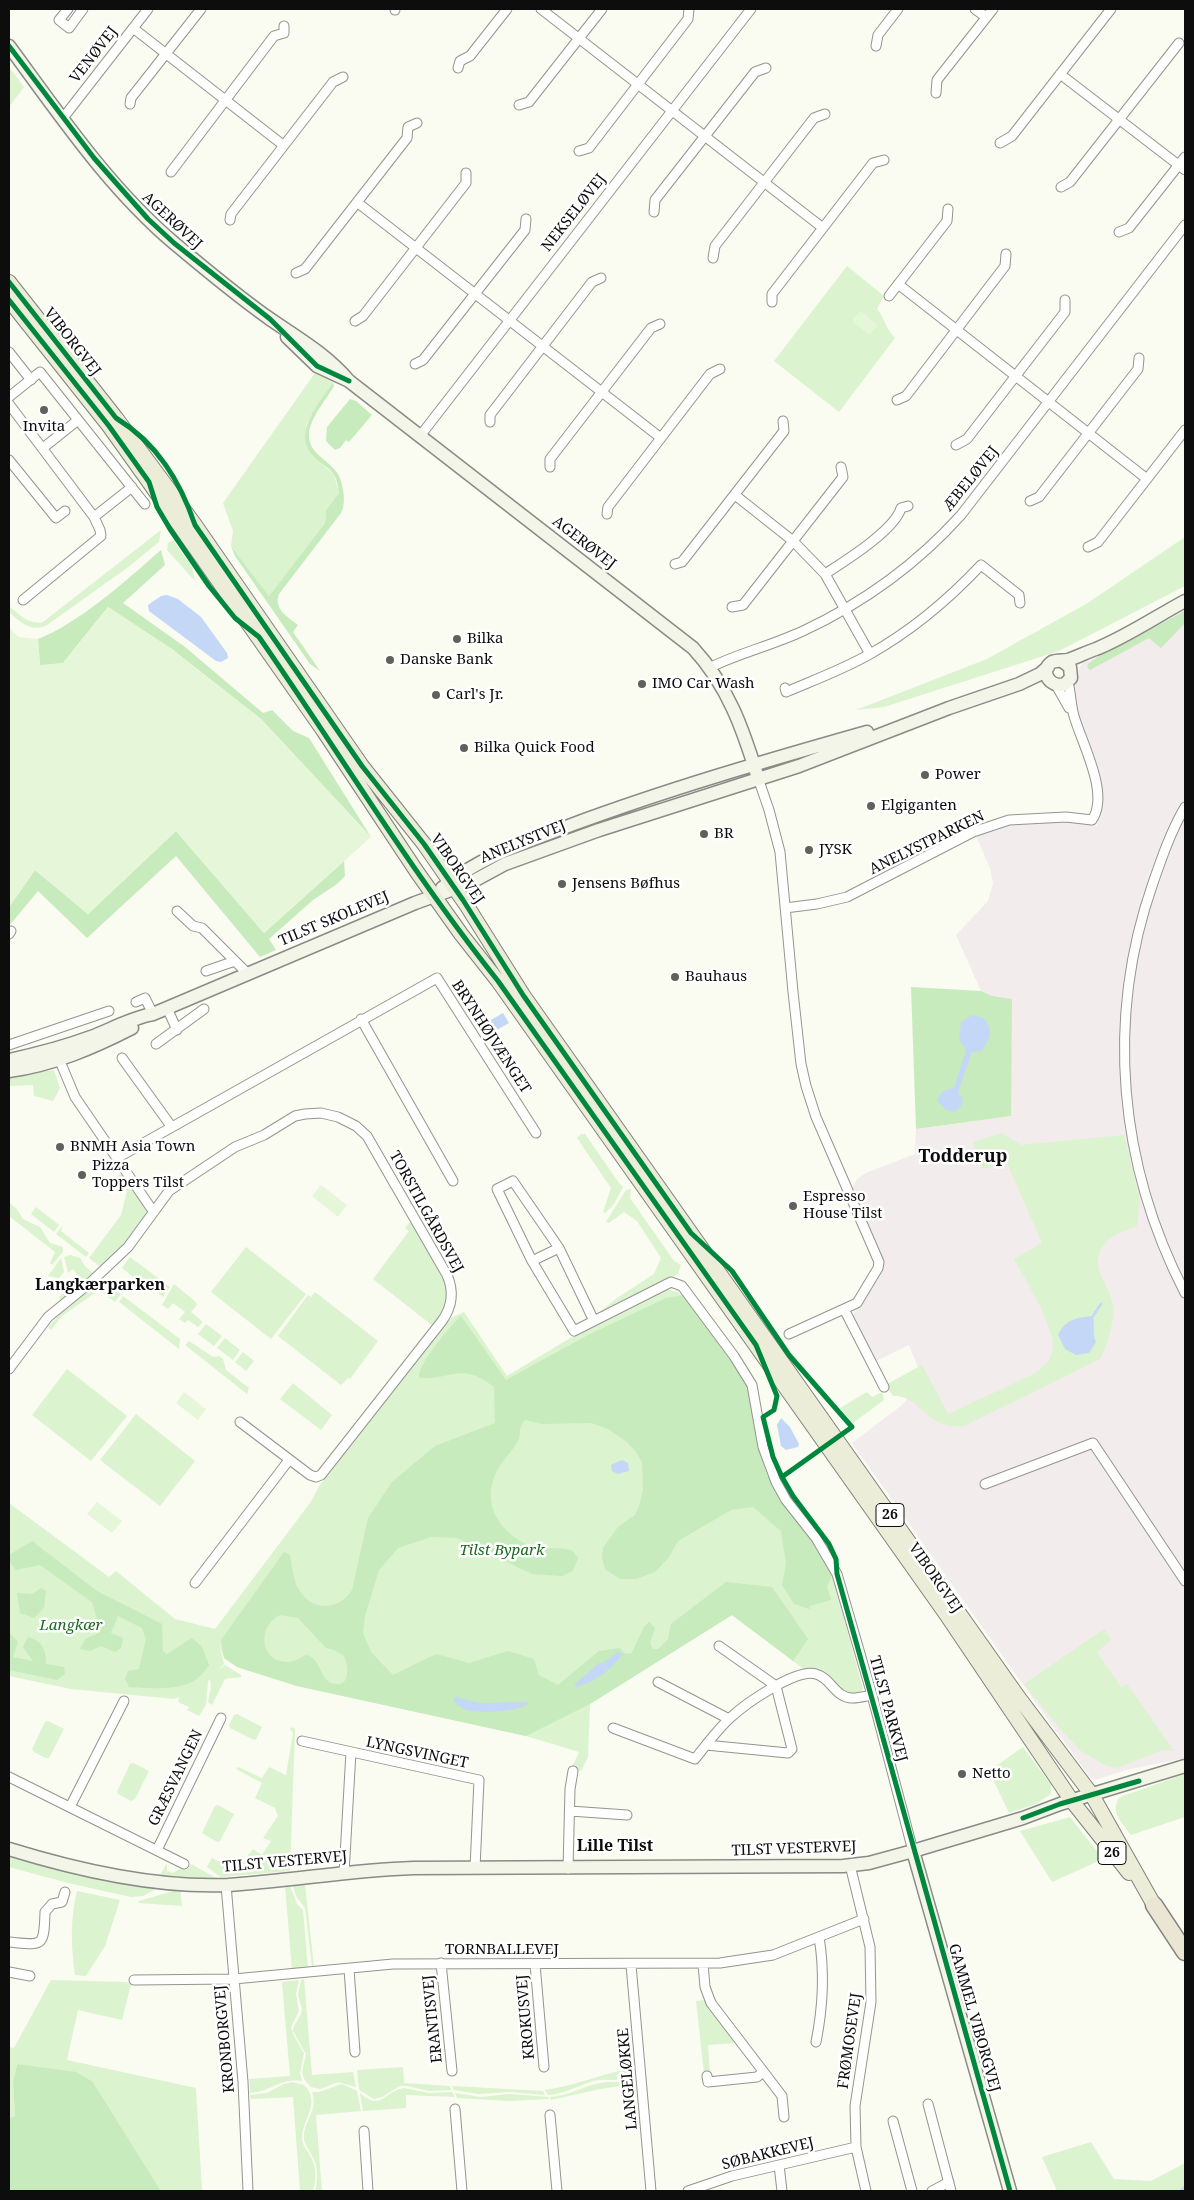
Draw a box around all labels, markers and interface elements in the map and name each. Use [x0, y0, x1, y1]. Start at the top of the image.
street label: VENØVEJ [66, 23, 122, 87]
street label: NEKSELØVEJ [538, 171, 610, 255]
street label: AGERØVEJ [138, 189, 206, 253]
street label: VIBORGVEJ [40, 304, 104, 380]
marker: Invita [38, 404, 50, 416]
place label: Invita [23, 418, 65, 436]
street label: ÆBELØVEJ [939, 443, 1003, 515]
street label: AGERØVEJ [549, 513, 619, 573]
place label: Bilka [467, 630, 503, 648]
marker: Bilka [451, 633, 463, 645]
place label: Danske Bank [400, 651, 493, 669]
marker: Danske Bank [384, 654, 396, 666]
place label: IMO Car Wash [652, 675, 755, 693]
marker: IMO Car Wash [636, 678, 648, 690]
place label: Carl's Jr. [446, 686, 504, 704]
marker: Carl's Jr. [430, 689, 442, 701]
place label: Bilka Quick Food [474, 739, 595, 757]
marker: Bilka Quick Food [458, 742, 470, 754]
place label: Power [935, 766, 981, 784]
marker: Power [919, 769, 931, 781]
place label: Elgiganten [881, 797, 957, 815]
marker: Elgiganten [865, 800, 877, 812]
street label: ANELYSTPARKEN [866, 807, 988, 879]
street label: ANELYSTVEJ [478, 817, 568, 867]
place label: BR [714, 825, 734, 843]
marker: BR [698, 828, 710, 840]
street label: VIBORGVEJ [426, 831, 488, 907]
place label: JYSK [819, 841, 852, 859]
marker: JYSK [803, 844, 815, 856]
place label: Jensens Bøfhus [572, 875, 680, 893]
marker: Jensens Bøfhus [556, 878, 568, 890]
street label: TILST SKOLEVEJ [276, 888, 392, 950]
place label: Bauhaus [685, 968, 747, 986]
marker: Bauhaus [669, 971, 681, 983]
street label: BRYNHØJVÆNGET [448, 977, 534, 1097]
place label: BNMH Asia Town [70, 1138, 195, 1156]
marker: BNMH Asia Town [54, 1141, 66, 1153]
district label: Todderup [919, 1146, 1007, 1168]
street label: TORSTILGÅRDSVEJ [385, 1148, 467, 1276]
place label: Pizza Toppers Tilst [92, 1157, 184, 1192]
marker: Pizza Toppers Tilst [76, 1169, 88, 1181]
place label: Espresso House Tilst [803, 1188, 882, 1223]
marker: Espresso House Tilst [787, 1200, 799, 1212]
district label: Langkærparken [35, 1275, 165, 1295]
road number: 26 [876, 1504, 904, 1526]
street label: VIBORGVEJ [904, 1540, 966, 1616]
park label: Tilst Bypark [459, 1542, 545, 1560]
park label: Langkær [39, 1617, 103, 1635]
street label: TILST PARKVEJ [865, 1654, 911, 1764]
street label: GRÆSVANGEN [145, 1727, 207, 1829]
street label: LYNGSVINGET [364, 1733, 470, 1773]
place label: Netto [972, 1765, 1011, 1783]
marker: Netto [956, 1768, 968, 1780]
district label: Lille Tilst [577, 1836, 653, 1856]
street label: TILST VESTERVEJ [731, 1838, 857, 1860]
road number: 26 [1098, 1842, 1126, 1865]
street label: TILST VESTERVEJ [222, 1848, 348, 1876]
street label: TORNBALLEVEJ [445, 1941, 559, 1959]
street label: GAMMEL VIBORGVEJ [944, 1942, 1004, 2094]
street label: ERANTISVEJ [419, 1974, 447, 2064]
street label: KROKUSVEJ [513, 1974, 539, 2060]
street label: KRONBORGVEJ [211, 1984, 239, 2094]
street label: FRØMOSEVEJ [834, 1992, 866, 2090]
street label: LANGELØKKE [615, 2027, 641, 2131]
street label: SØBAKKEVEJ [720, 2134, 816, 2174]

